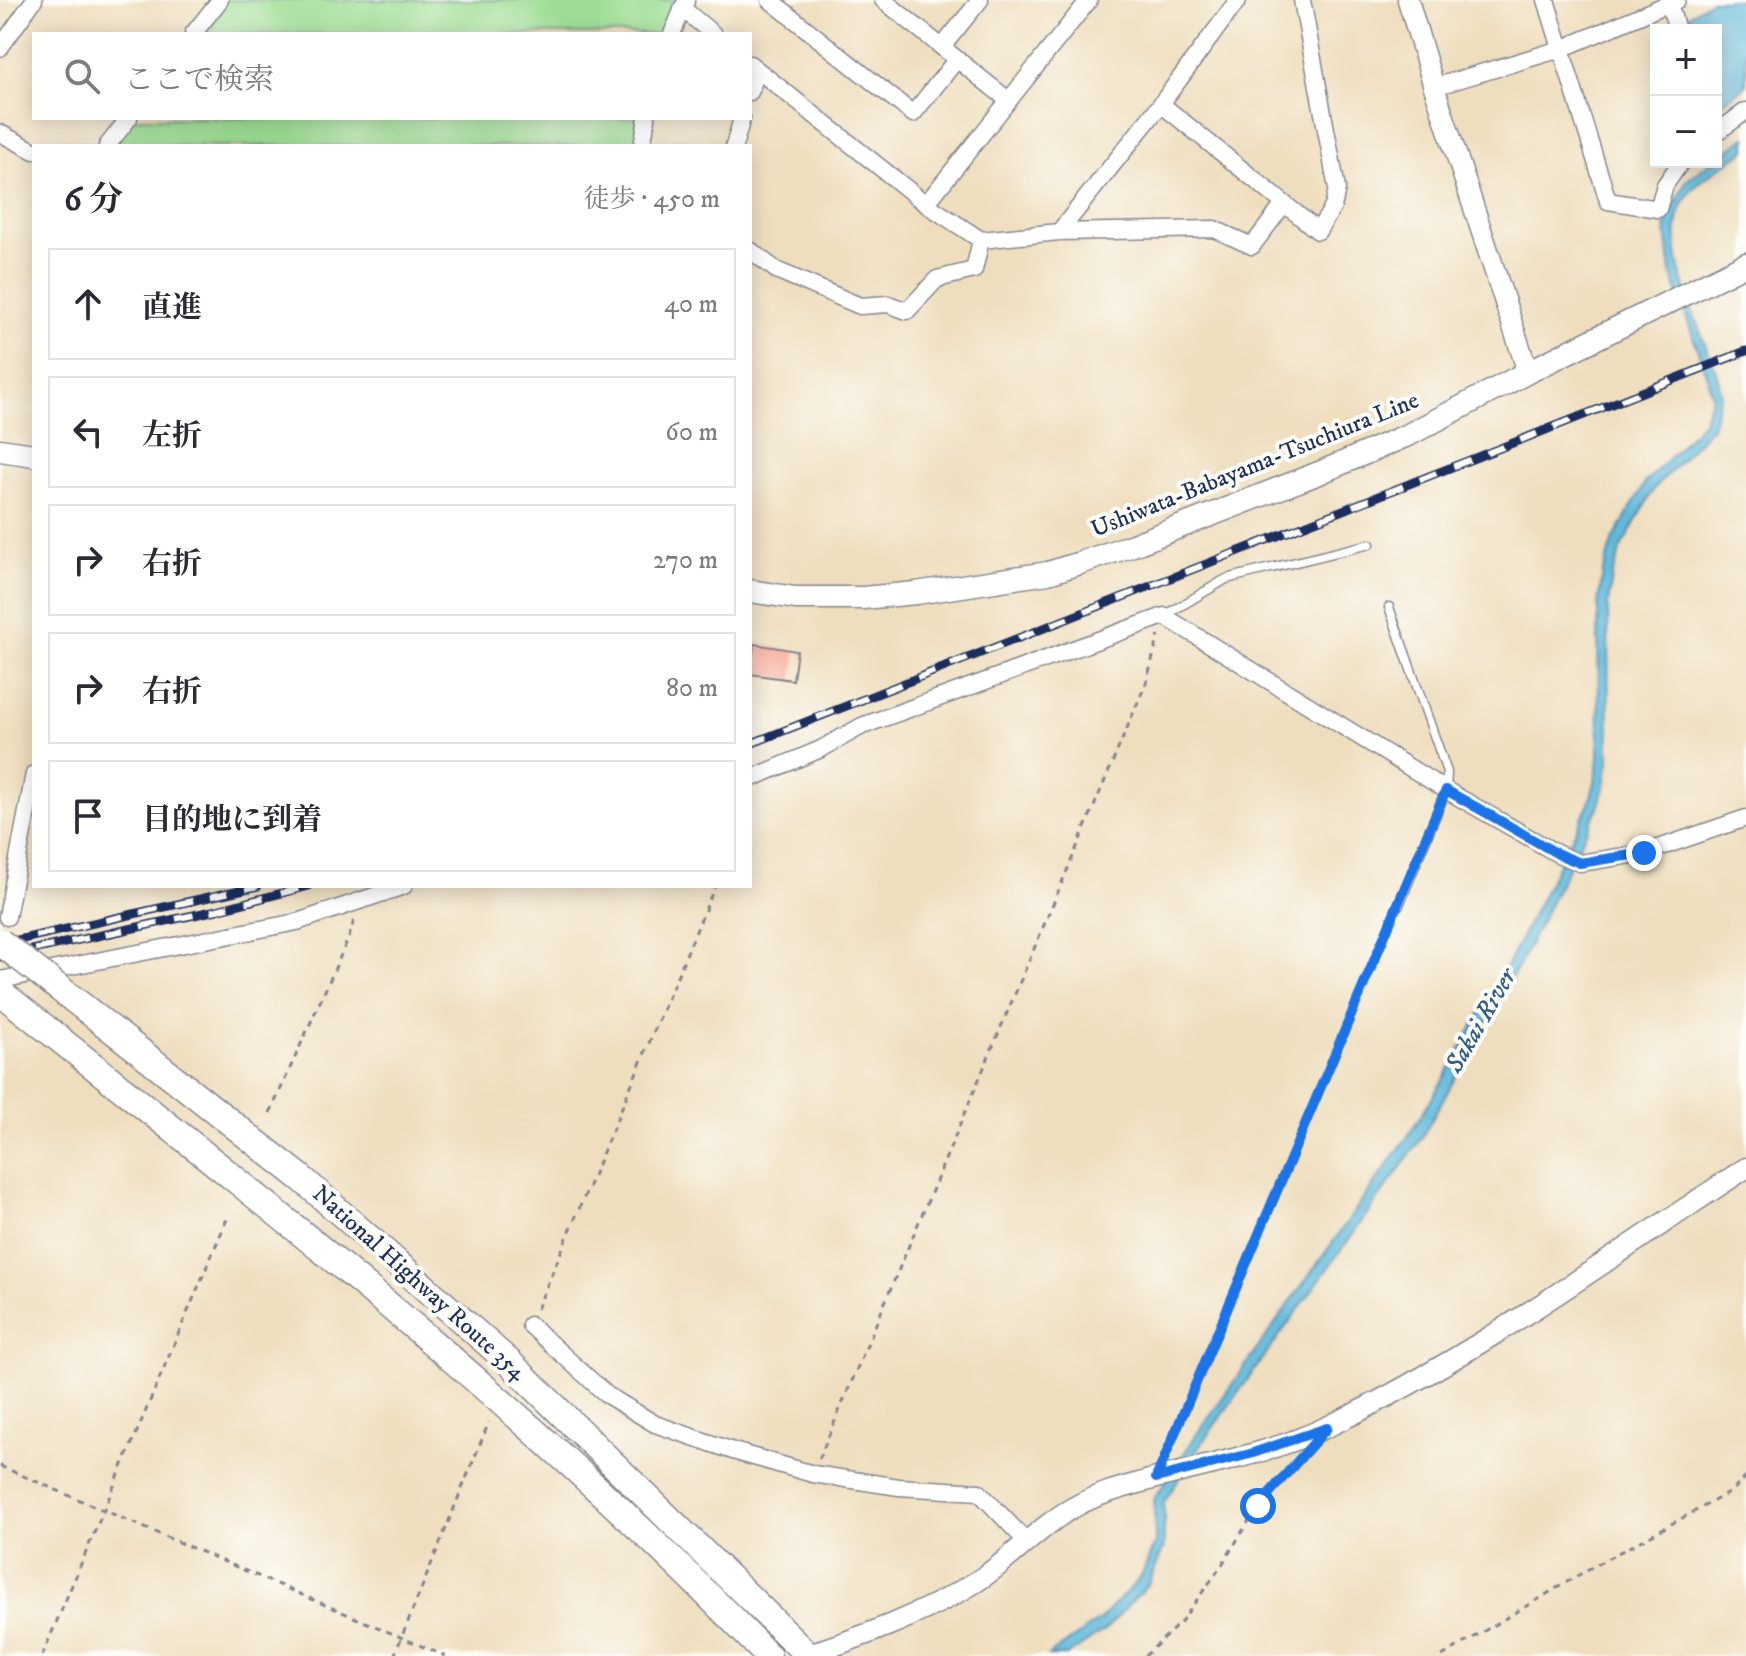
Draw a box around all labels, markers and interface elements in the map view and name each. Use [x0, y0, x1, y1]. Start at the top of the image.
map controls [1650, 24, 1722, 168]
button: + [1650, 24, 1722, 96]
search box [32, 32, 752, 120]
icon: search [60, 54, 104, 98]
text: ここで検索 [124, 62, 274, 99]
button: − [1650, 96, 1722, 168]
text: 6 分 [64, 179, 123, 221]
text: 徒歩 · 450 m [584, 183, 720, 216]
icon: ahead [66, 282, 110, 326]
text: 40 m [664, 288, 718, 321]
text: 直進 [142, 290, 202, 327]
street label: Ushiwata-Babayama-Tsuchiura Line [1087, 385, 1423, 545]
icon: left [66, 410, 110, 454]
text: 60 m [665, 416, 718, 449]
text: 左折 [142, 418, 202, 455]
icon: right [66, 538, 110, 582]
text: 270 m [653, 544, 718, 577]
text: 右折 [142, 546, 202, 583]
icon: right [66, 666, 110, 710]
text: 80 m [666, 672, 718, 705]
text: 右折 [142, 674, 202, 711]
icon: arrive [66, 794, 110, 838]
text: 目的地に到着 [142, 802, 322, 839]
route end [1626, 835, 1662, 871]
water label: Sakai River [1437, 961, 1525, 1080]
street label: National Highway Route 354 [306, 1179, 533, 1388]
route start [1240, 1488, 1276, 1524]

